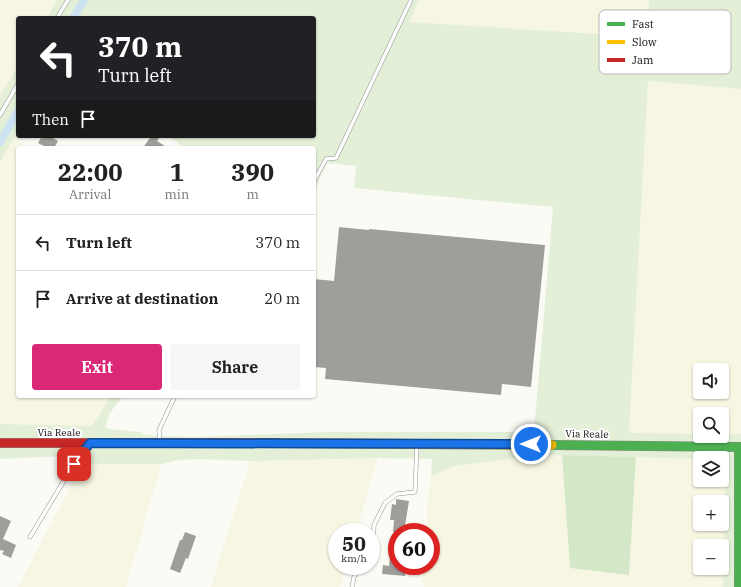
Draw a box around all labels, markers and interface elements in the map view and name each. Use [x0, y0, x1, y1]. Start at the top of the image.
legend [599, 10, 731, 74]
text: Fast [632, 17, 654, 31]
text: 370 m [98, 28, 182, 65]
icon: left [32, 32, 84, 84]
text: Slow [632, 35, 657, 49]
text: Jam [632, 53, 654, 67]
text: Turn left [98, 64, 172, 87]
icon: arrive [77, 108, 99, 130]
text: Then [32, 110, 69, 129]
text: 22:00 [58, 156, 123, 188]
text: 1 [170, 156, 184, 188]
text: 390 [231, 156, 274, 188]
text: Arrival [69, 186, 111, 203]
text: min [164, 186, 189, 203]
text: m [246, 186, 259, 203]
icon: left [32, 232, 54, 254]
text: Turn left [66, 233, 132, 252]
text: 370 m [255, 233, 300, 252]
icon: arrive [32, 288, 54, 310]
text: Arrive at destination [66, 289, 218, 308]
text: 20 m [264, 289, 300, 308]
button: Exit [32, 344, 162, 390]
button: Share [170, 344, 300, 390]
map controls [693, 363, 729, 575]
button: sound [693, 363, 729, 399]
button: search [693, 407, 729, 443]
position arrow [510, 423, 552, 465]
street label: Via Reale [37, 426, 81, 439]
street label: Via Reale [565, 427, 609, 441]
pin [57, 447, 91, 481]
button: layers [693, 451, 729, 487]
icon: arrive [63, 453, 85, 475]
button: + [693, 495, 729, 531]
speed limit sign: 60 [388, 523, 440, 575]
text: 50 [342, 530, 366, 557]
button: − [693, 539, 729, 575]
text: km/h [341, 552, 367, 565]

